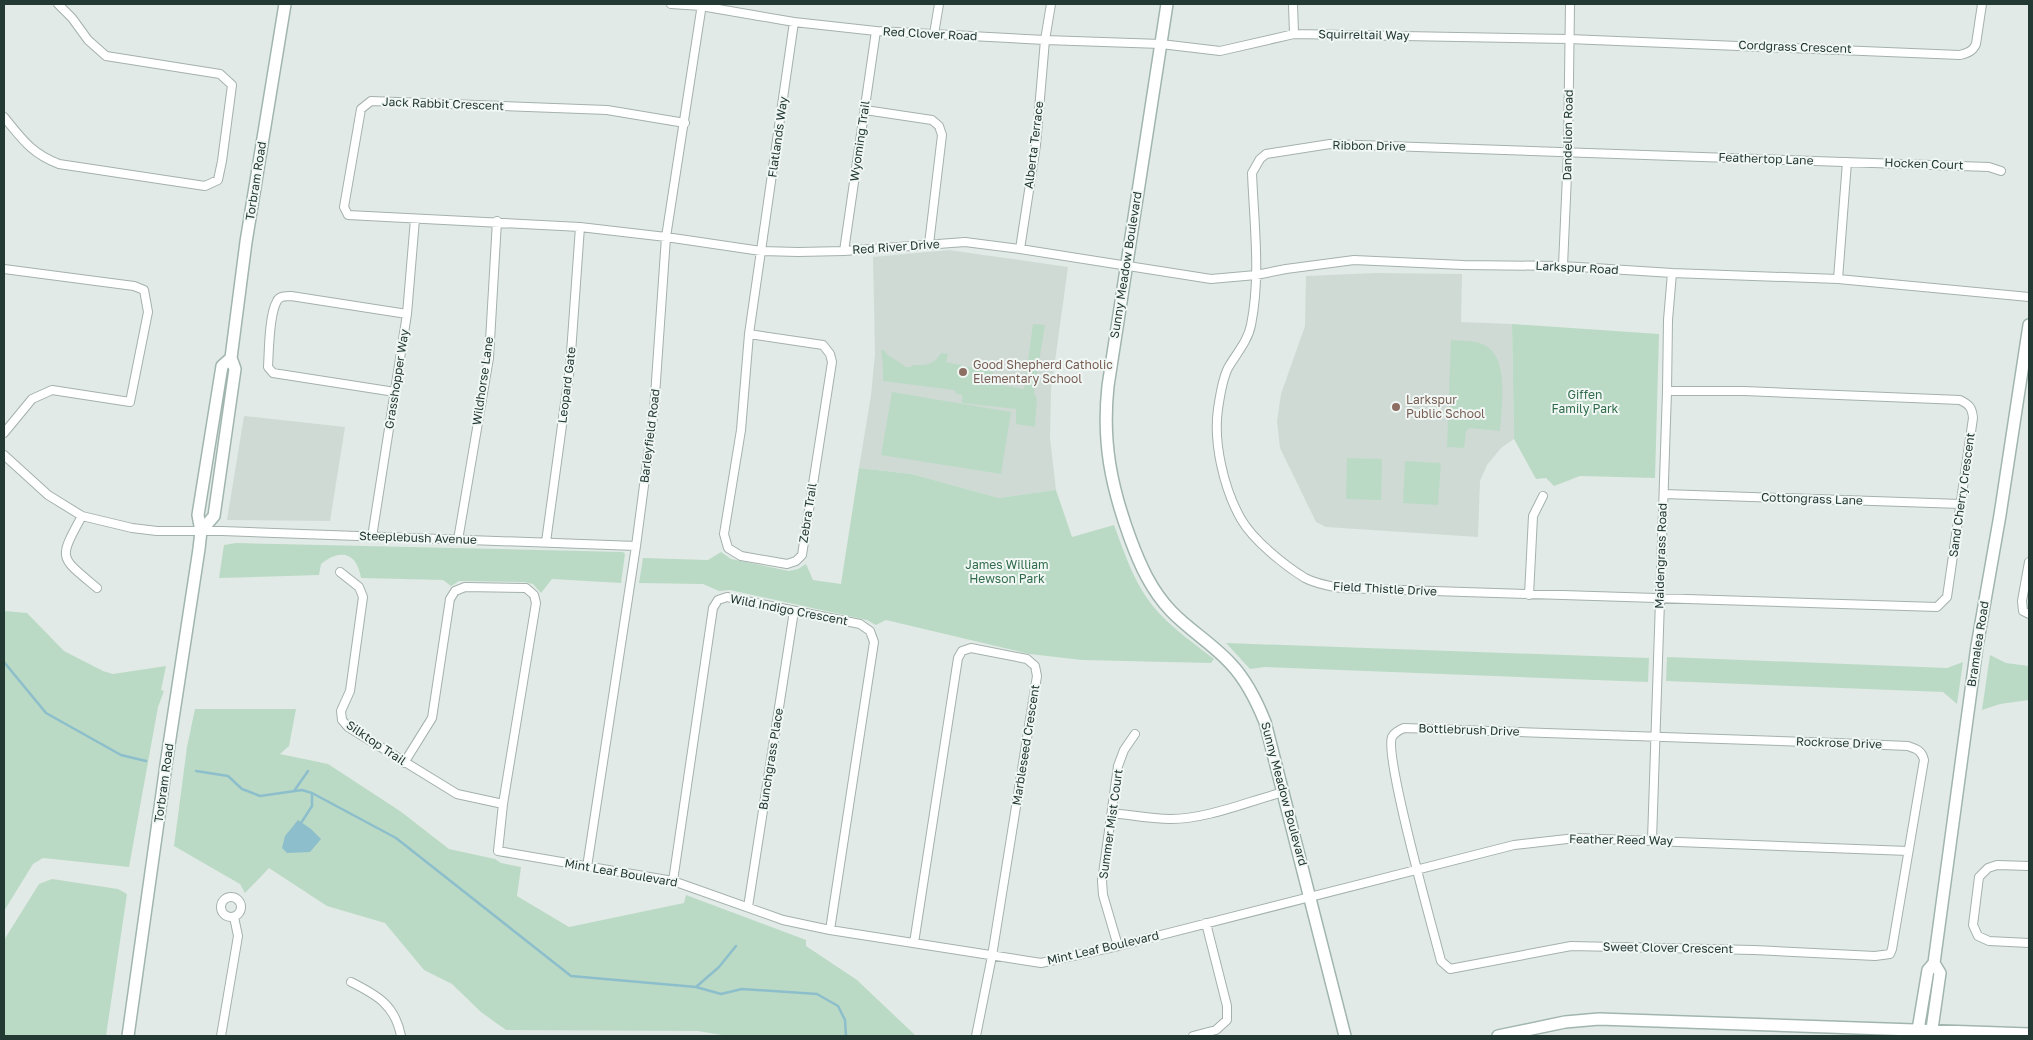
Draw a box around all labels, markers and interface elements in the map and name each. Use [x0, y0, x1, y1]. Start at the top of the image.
street label: Red Clover Road [882, 24, 978, 43]
street label: Squirreltail Way [1318, 26, 1410, 43]
street label: Cordgrass Crescent [1738, 37, 1852, 56]
street label: Dandelion Road [1559, 89, 1576, 181]
street label: Jack Rabbit Crescent [382, 94, 504, 113]
street label: Flatlands Way [764, 95, 791, 178]
street label: Wyoming Trail [846, 99, 873, 182]
street label: Alberta Terrace [1021, 100, 1046, 190]
street label: Ribbon Drive [1332, 137, 1406, 154]
street label: Torbram Road [242, 140, 269, 222]
street label: Feathertop Lane [1718, 149, 1814, 168]
street label: Hocken Court [1884, 155, 1964, 172]
street label: Sunny Meadow Boulevard [1106, 190, 1145, 339]
street label: Red River Drive [852, 236, 940, 257]
street label: Larkspur Road [1535, 258, 1619, 277]
street label: Grasshopper Way [381, 328, 412, 430]
street label: Wildhorse Lane [469, 336, 496, 426]
street label: Leopard Gate [554, 346, 579, 424]
place label: Good Shepherd Catholic Elementary School [973, 357, 1113, 386]
marker: Good Shepherd Catholic Elementary School [957, 366, 969, 378]
park label: Giffen Family Park [1552, 387, 1619, 416]
street label: Barleyfield Road [636, 388, 663, 484]
place label: Larkspur Public School [1406, 392, 1485, 421]
marker: Larkspur Public School [1390, 401, 1402, 413]
street label: Sand Cherry Crescent [1945, 431, 1978, 558]
street label: Zebra Trail [795, 482, 820, 544]
street label: Cottongrass Lane [1761, 489, 1863, 508]
street label: Maidengrass Road [1651, 503, 1670, 609]
street label: Steeplebush Avenue [359, 528, 477, 547]
park label: James William Hewson Park [965, 557, 1049, 586]
street label: Field Thistle Drive [1333, 578, 1437, 599]
street label: Wild Indigo Crescent [729, 591, 850, 628]
street label: Bramalea Road [1963, 600, 1992, 688]
street label: Marbleseed Crescent [1009, 683, 1042, 806]
street label: Bunchgrass Place [755, 707, 786, 811]
street label: Silktop Trail [344, 717, 409, 768]
street label: Sunny Meadow Boulevard [1258, 720, 1311, 868]
street label: Bottlebrush Drive [1418, 720, 1520, 739]
street label: Rockrose Drive [1796, 733, 1882, 752]
street label: Torbram Road [151, 742, 176, 824]
street label: Summer Mist Court [1095, 768, 1126, 880]
street label: Feather Reed Way [1569, 831, 1673, 848]
street label: Mint Leaf Boulevard [563, 855, 679, 890]
street label: Mint Leaf Boulevard [1045, 927, 1160, 968]
street label: Sweet Clover Crescent [1603, 939, 1734, 956]

